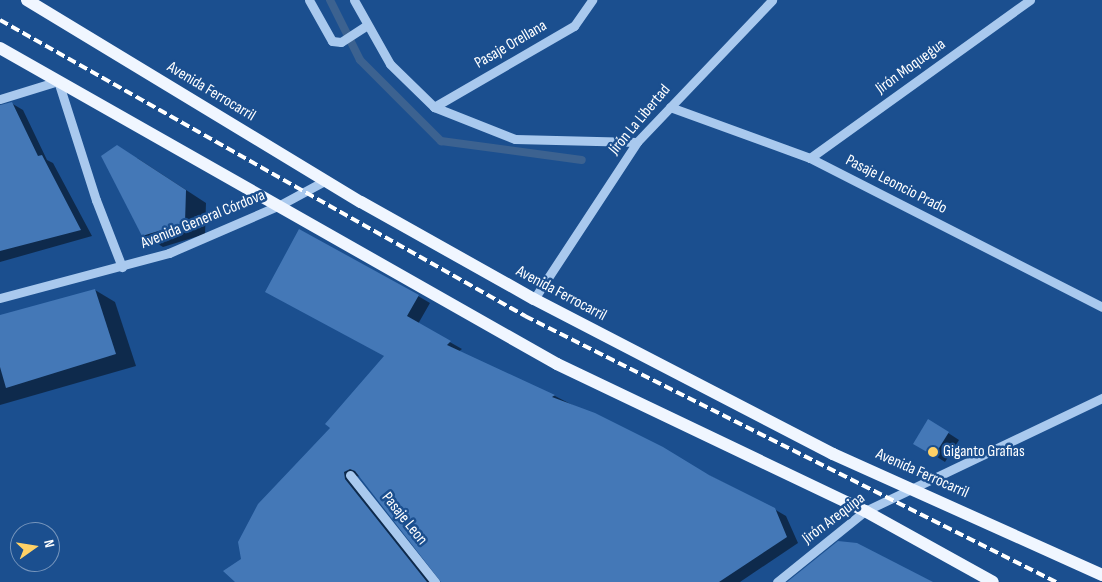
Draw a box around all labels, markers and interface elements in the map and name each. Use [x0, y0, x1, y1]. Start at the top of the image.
street label: Pasaje Orellana [471, 17, 551, 73]
street label: Jirón Moquegua [872, 35, 950, 99]
street label: Avenida Ferrocarril [163, 58, 259, 126]
street label: Jirón La Libertad [605, 81, 675, 159]
street label: Pasaje Leoncio Prado [842, 151, 950, 219]
street label: Avenida General Córdova [138, 186, 268, 254]
street label: Avenida Ferrocarril [512, 262, 610, 326]
place label: Giganto Grafias [943, 442, 1025, 462]
street label: Avenida Ferrocarril [873, 445, 971, 503]
marker: Giganto Grafias [927, 446, 939, 458]
street label: Pasaje Leon [377, 489, 431, 549]
street label: Jirón Arequipa [799, 489, 869, 549]
north arrow [10, 522, 60, 572]
text: N [40, 538, 58, 549]

